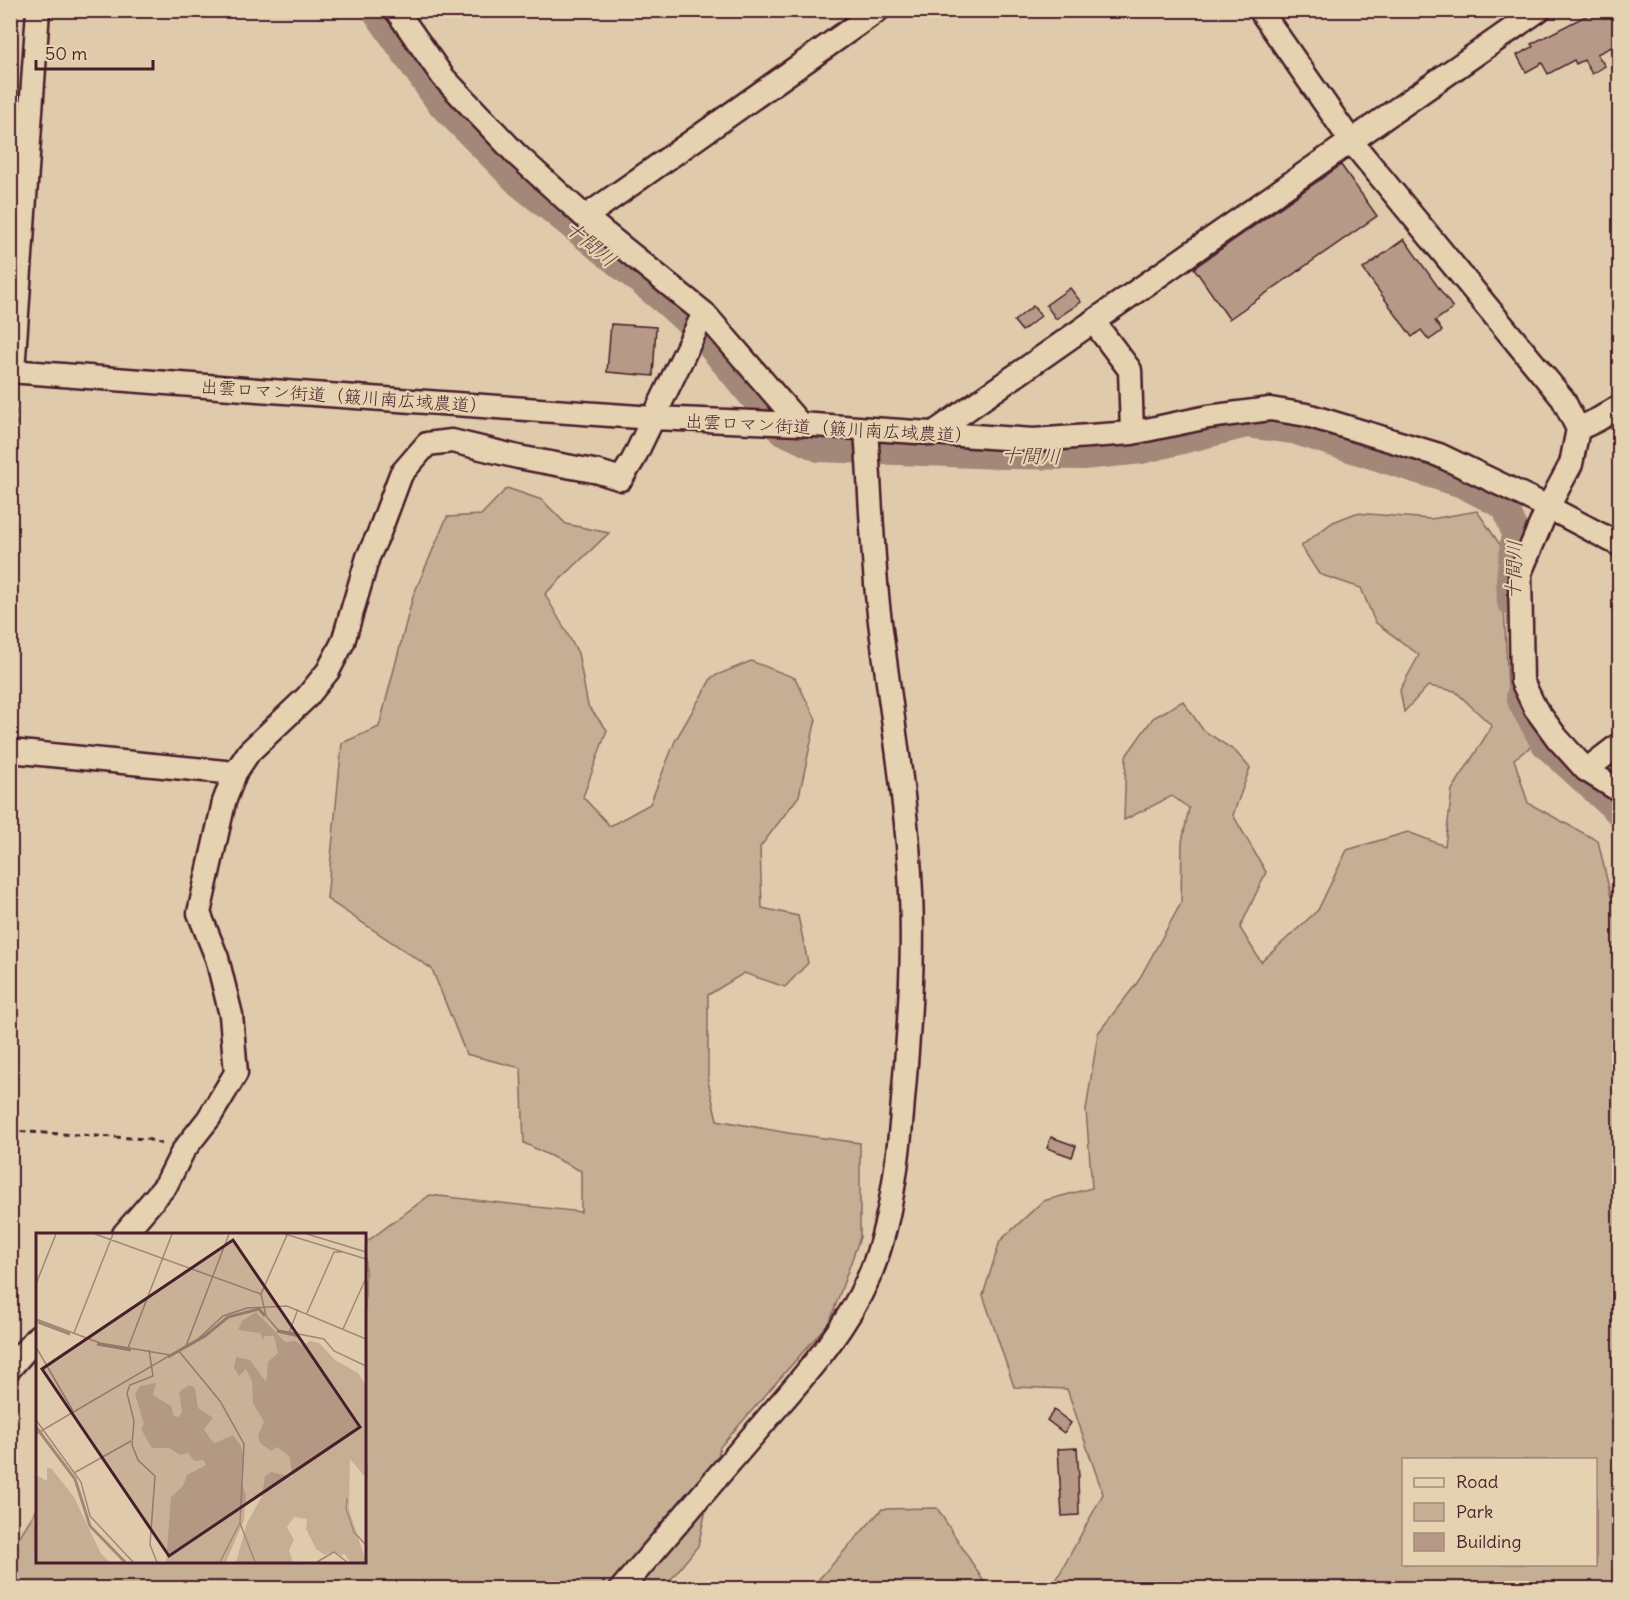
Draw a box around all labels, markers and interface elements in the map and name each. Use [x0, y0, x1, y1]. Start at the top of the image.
scale bar [36, 33, 153, 71]
text: 50 m [45, 42, 87, 65]
water label: 十間川 [560, 214, 622, 272]
street label: 出雲ロマン街道（簸川南広域農道） [200, 374, 488, 418]
street label: 出雲ロマン街道（簸川南広域農道） [685, 409, 973, 447]
water label: 十間川 [1001, 441, 1061, 469]
water label: 十間川 [1499, 540, 1527, 600]
inset map [36, 1233, 366, 1563]
legend [1402, 1458, 1597, 1566]
text: Road [1456, 1470, 1499, 1493]
text: Park [1456, 1500, 1493, 1523]
text: Building [1456, 1530, 1521, 1553]

